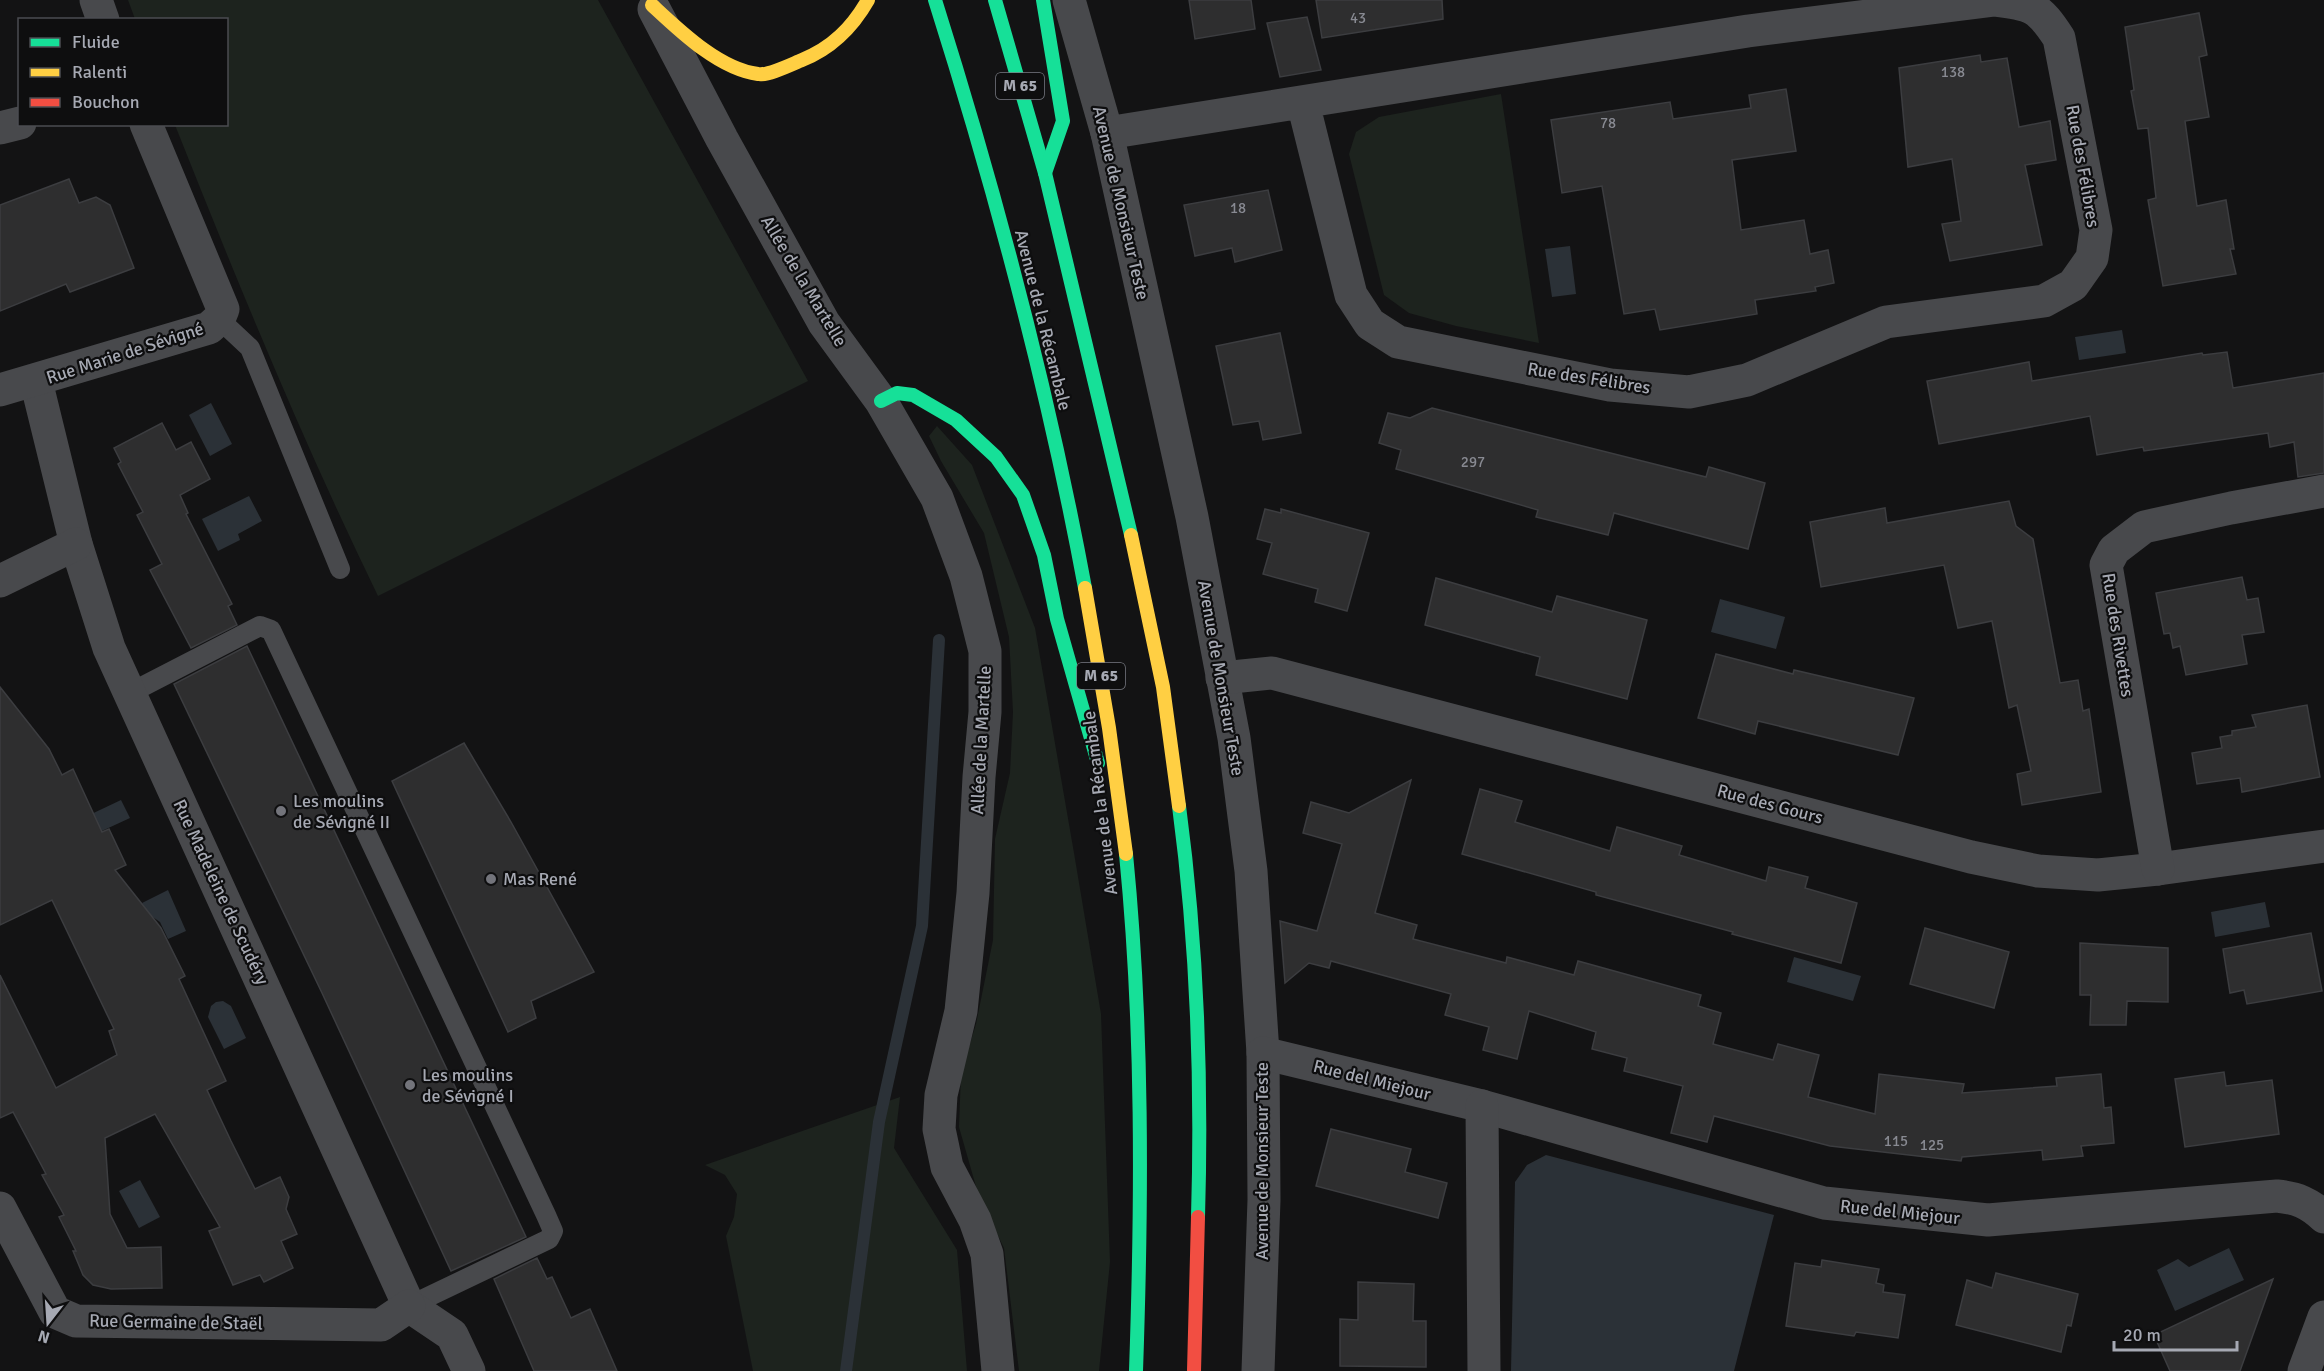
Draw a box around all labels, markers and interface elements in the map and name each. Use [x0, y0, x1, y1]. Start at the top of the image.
house number: 43 [1350, 9, 1366, 27]
legend [18, 18, 228, 126]
text: Fluide [72, 31, 120, 53]
text: Ralenti [72, 61, 127, 83]
house number: 138 [1941, 63, 1965, 81]
road number: M 65 [996, 73, 1044, 99]
text: Bouchon [72, 91, 140, 113]
street label: Rue des Félibres [2061, 103, 2105, 229]
street label: Avenue de Monsieur Teste [1088, 104, 1154, 302]
house number: 78 [1600, 114, 1616, 132]
house number: 18 [1230, 199, 1246, 217]
street label: Allée de la Martelle [756, 212, 852, 350]
street label: Avenue de la Récambale [1010, 227, 1076, 413]
street label: Rue Marie de Sévigné [44, 317, 206, 389]
street label: Rue des Félibres [1526, 357, 1652, 399]
house number: 297 [1461, 453, 1485, 471]
street label: Rue des Rivettes [2097, 571, 2139, 699]
street label: Avenue de Monsieur Teste [1193, 579, 1249, 777]
road number: M 65 [1077, 663, 1125, 689]
street label: Allée de la Martelle [966, 665, 996, 815]
street label: Avenue de la Récambale [1078, 710, 1122, 896]
street label: Rue des Gours [1715, 779, 1826, 829]
place label: Les moulins de Sévigné II [293, 790, 390, 833]
street label: Rue Madeleine de Scudéry [168, 796, 274, 989]
marker: Les moulins de Sévigné II [274, 804, 288, 818]
place label: Mas René [503, 868, 577, 890]
marker: Mas René [484, 872, 498, 886]
street label: Rue del Miejour [1311, 1055, 1433, 1105]
street label: Avenue de Monsieur Teste [1251, 1062, 1273, 1260]
place label: Les moulins de Sévigné I [422, 1064, 514, 1107]
marker: Les moulins de Sévigné I [403, 1078, 417, 1092]
house number: 115 [1884, 1132, 1908, 1150]
house number: 125 [1920, 1136, 1944, 1154]
street label: Rue del Miejour [1839, 1195, 1961, 1229]
north arrow [18, 1293, 78, 1353]
street label: Rue Germaine de Staël [89, 1309, 263, 1335]
scale bar [2114, 1314, 2237, 1352]
text: 20 m [2123, 1324, 2161, 1346]
text: N [36, 1325, 52, 1348]

